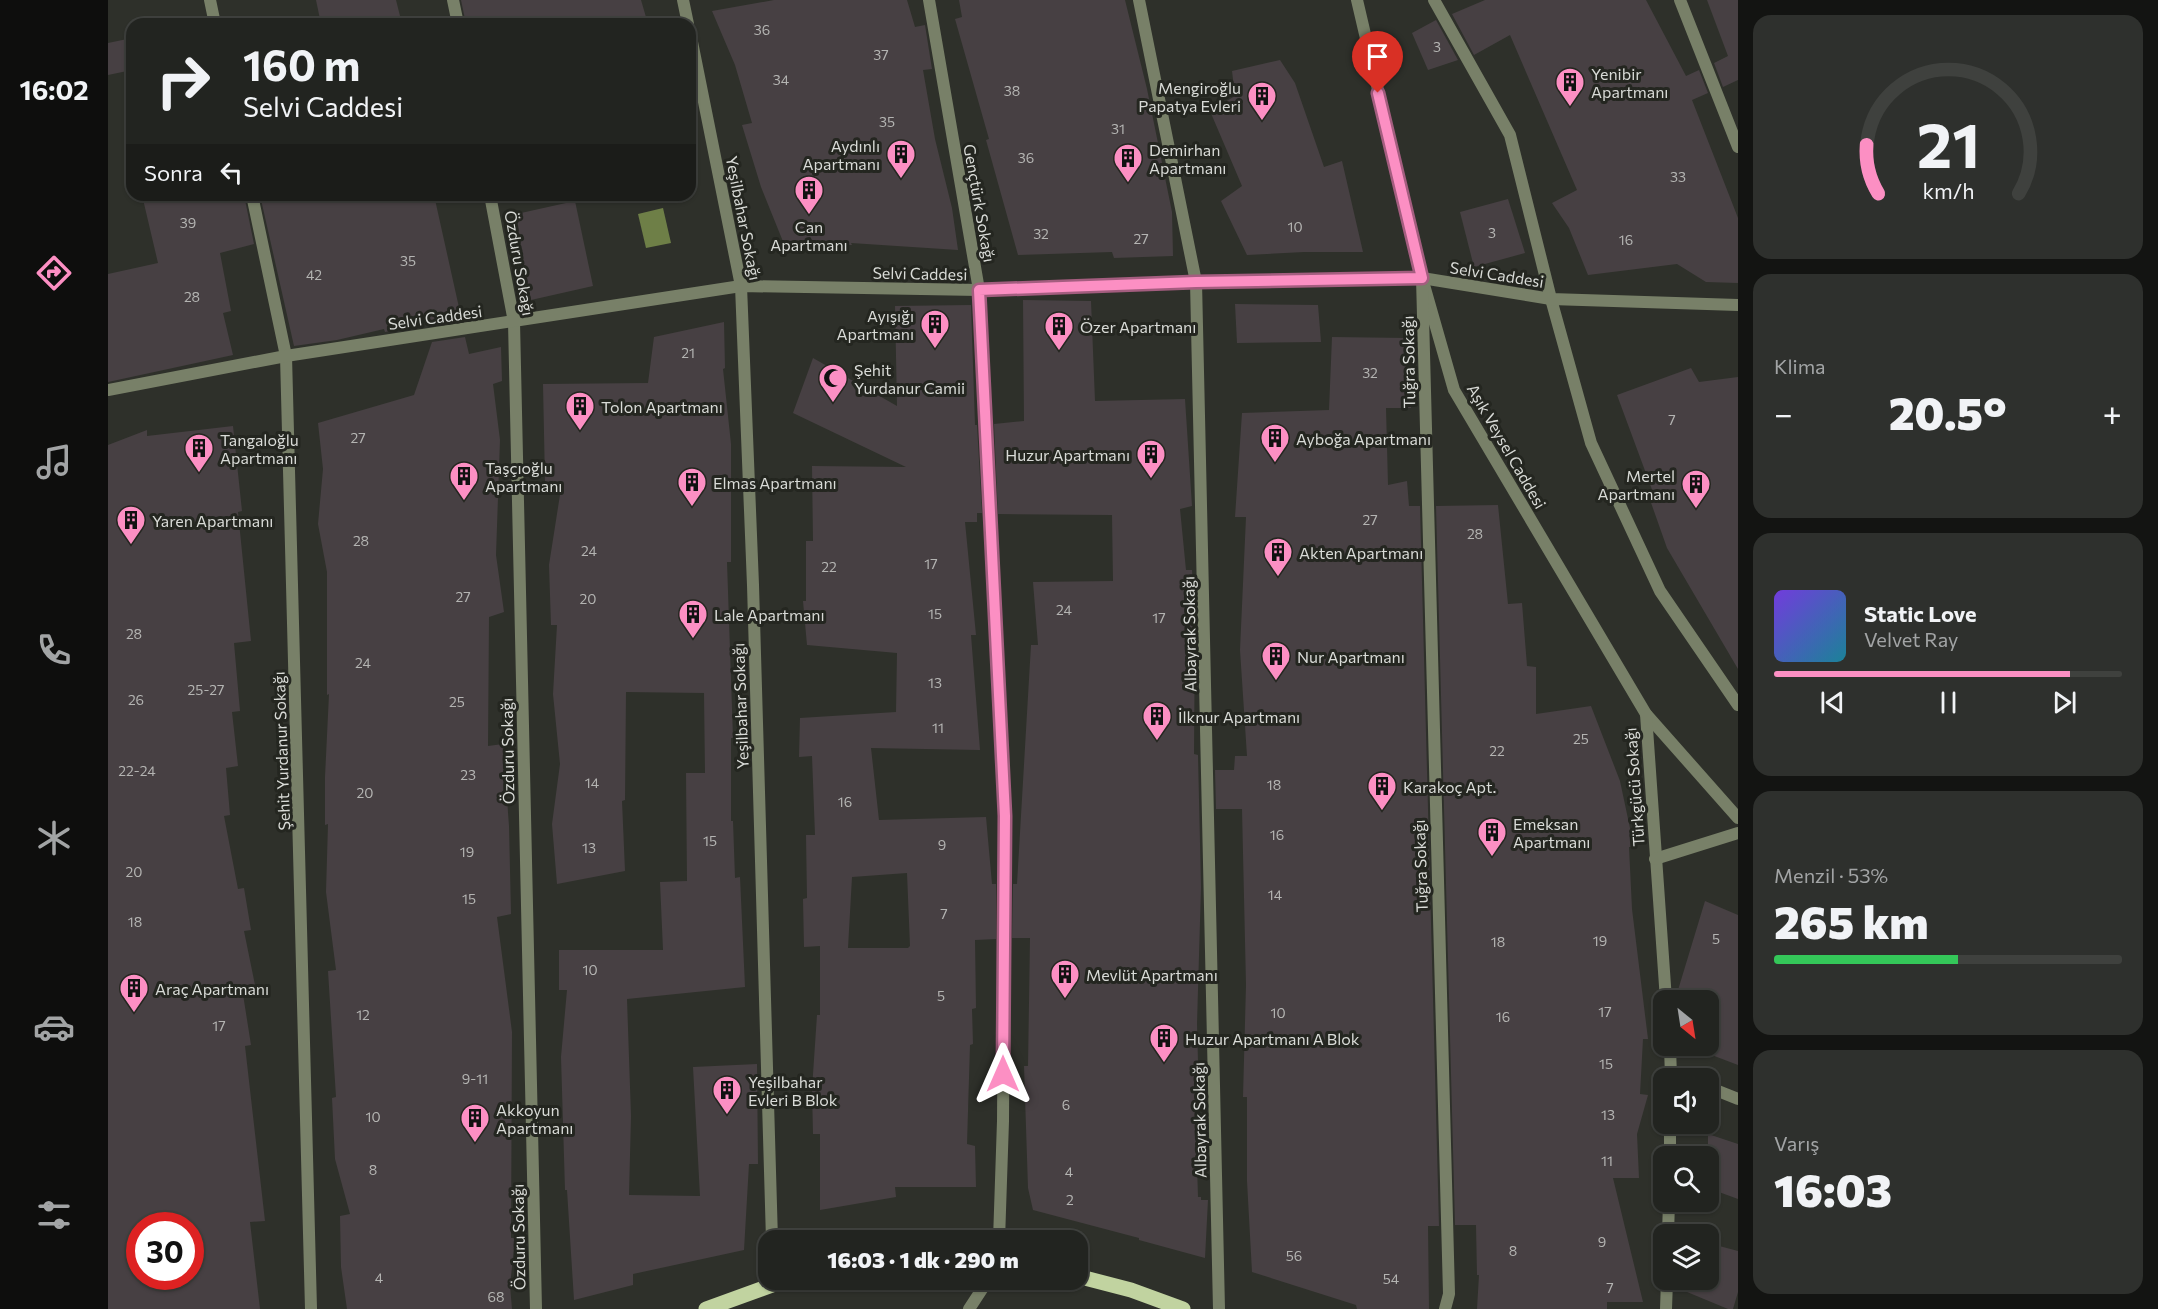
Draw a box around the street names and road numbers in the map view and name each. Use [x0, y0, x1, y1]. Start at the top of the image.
street label: Gençtürk Sokağı [960, 142, 1000, 264]
street label: Yeşilbahar Sokağı [723, 154, 765, 282]
street label: Özduru Sokağı [501, 209, 539, 317]
street label: Selvi Caddesi [1449, 257, 1545, 291]
street label: Selvi Caddesi [872, 263, 968, 283]
street label: Selvi Caddesi [387, 301, 483, 333]
street label: Tuğra Sokağı [1398, 315, 1418, 409]
street label: Aşık Veysel Caddesi [1464, 380, 1550, 512]
street label: Albayrak Sokağı [1178, 576, 1200, 692]
street label: Yeşilbahar Sokağı [728, 642, 752, 770]
street label: Şehit Yurdanur Sokağı [269, 671, 293, 831]
street label: Özduru Sokağı [497, 698, 517, 804]
street label: Türkgücü Sokağı [1620, 727, 1648, 847]
street label: Tuğra Sokağı [1409, 819, 1431, 913]
street label: Albayrak Sokağı [1188, 1062, 1210, 1178]
street label: Özduru Sokağı [508, 1184, 528, 1290]

